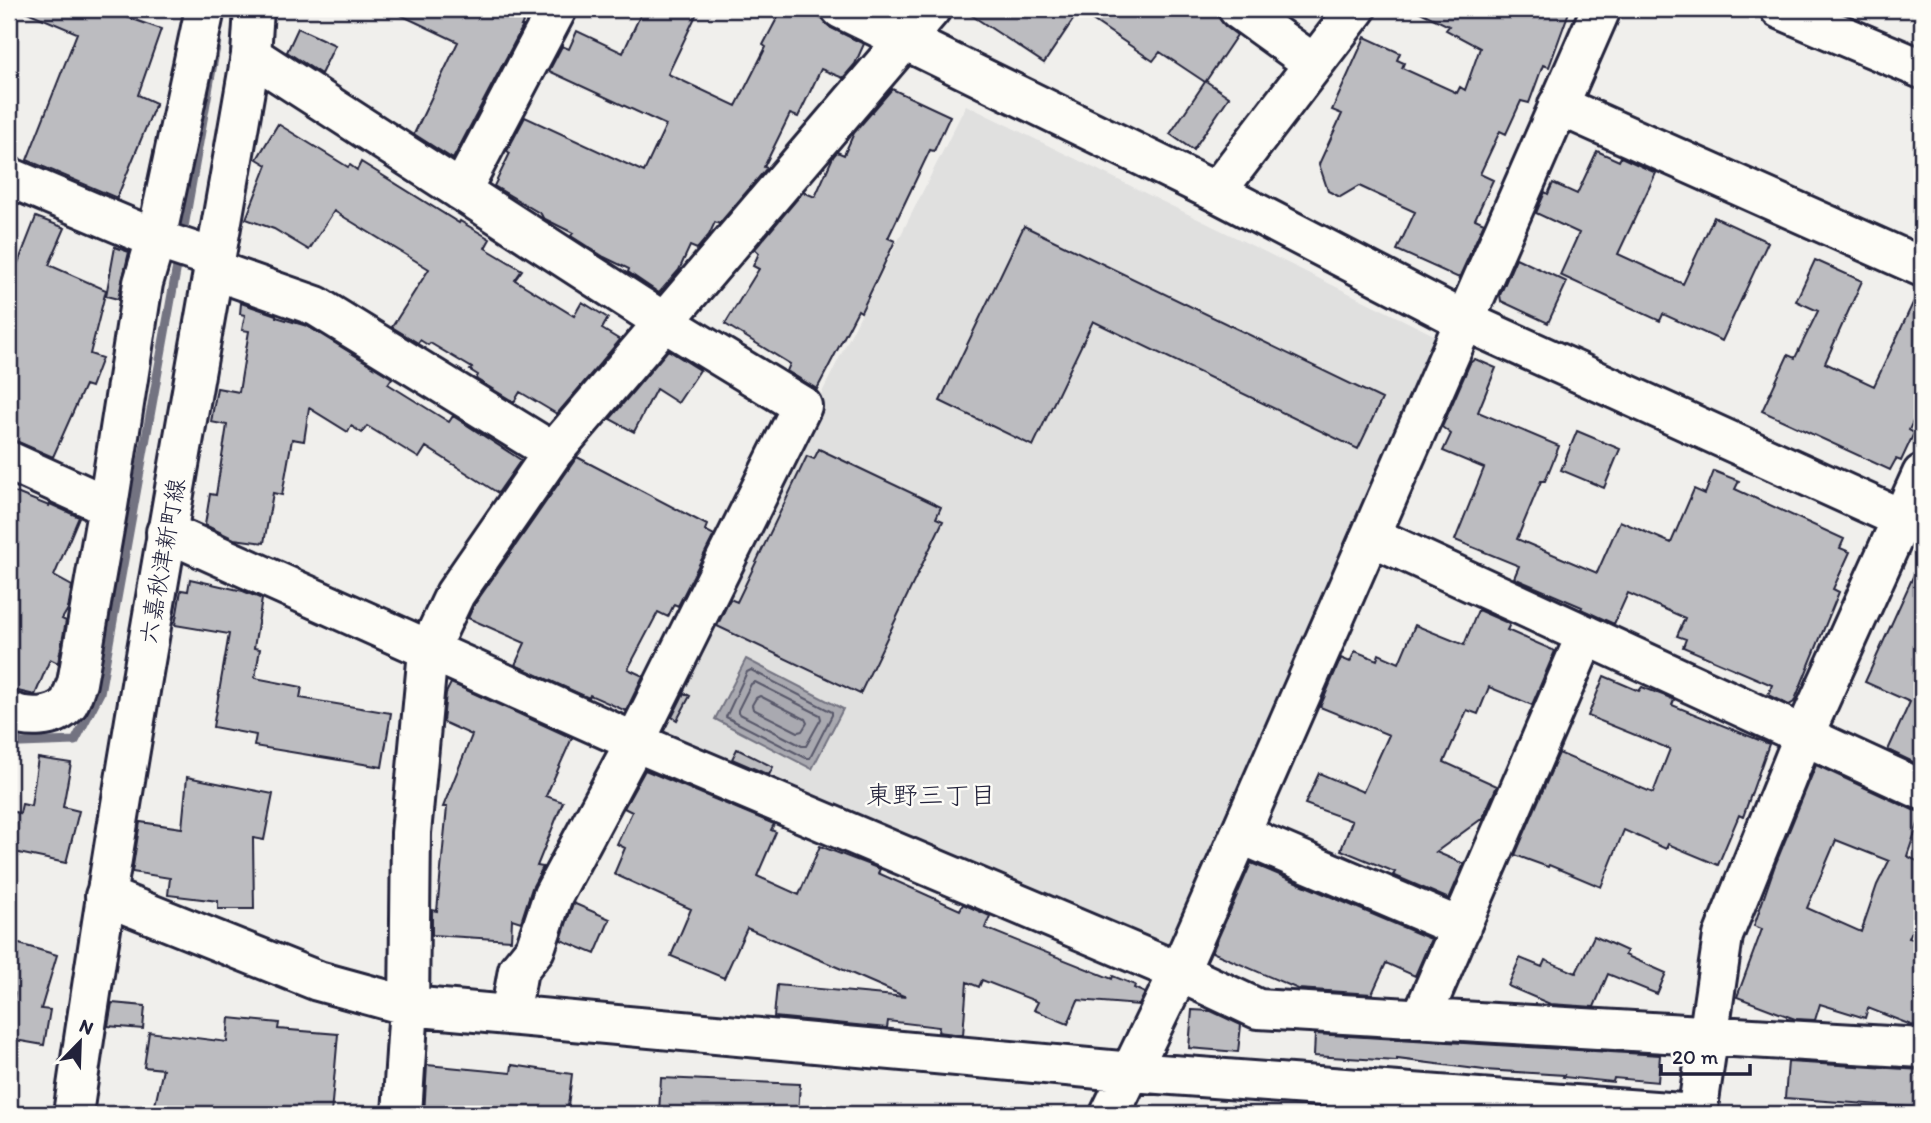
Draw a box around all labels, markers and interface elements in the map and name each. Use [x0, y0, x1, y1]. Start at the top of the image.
street label: 六嘉秋津新町線 [133, 476, 191, 646]
district label: 東野三丁目 [866, 779, 996, 811]
north arrow [46, 1007, 116, 1078]
text: N [76, 1014, 97, 1040]
scale bar [1661, 1032, 1751, 1076]
text: 20 m [1672, 1044, 1719, 1069]

